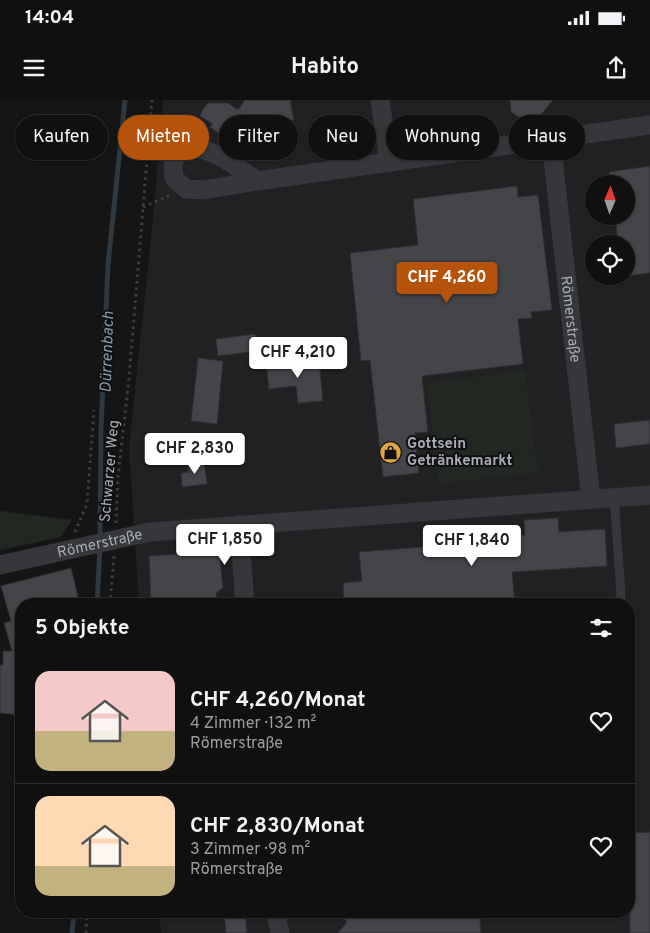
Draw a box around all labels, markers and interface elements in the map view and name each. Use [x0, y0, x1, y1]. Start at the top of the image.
text: 14:04 [25, 6, 74, 30]
icon: menu [20, 54, 48, 82]
text: Habito [291, 54, 359, 81]
icon: share [602, 54, 630, 82]
chip: Kaufen [15, 115, 108, 160]
chip: Mieten [118, 115, 209, 160]
chip: Filter [219, 115, 298, 160]
chip: Neu [308, 115, 376, 160]
chip: Wohnung [386, 115, 499, 160]
chip: Haus [509, 115, 585, 160]
north arrow [585, 175, 635, 225]
map controls [585, 175, 635, 285]
button: locate [585, 235, 635, 285]
pin: CHF 4,260 [390, 262, 504, 304]
text: CHF 4,260 [407, 268, 487, 288]
street label: Römerstraße [555, 275, 584, 363]
water label: Dürrenbach [97, 311, 119, 393]
pin: CHF 4,210 [241, 336, 355, 379]
text: CHF 4,210 [260, 343, 336, 363]
street label: Schwarzer Weg [97, 419, 124, 523]
pin: CHF 2,830 [138, 432, 252, 475]
place label: Gottsein Getränkemarkt [407, 435, 513, 471]
text: CHF 2,830 [156, 439, 234, 459]
shop icon: Gottsein Getränkemarkt [379, 440, 403, 464]
pin: CHF 1,850 [168, 524, 282, 566]
pin: CHF 1,840 [415, 524, 529, 567]
street label: Römerstraße [55, 526, 145, 563]
text: CHF 1,850 [187, 530, 263, 550]
text: CHF 1,840 [434, 531, 510, 551]
icon: filters [587, 614, 615, 642]
text: 5 Objekte [35, 615, 129, 642]
text: CHF 4,260/Monat [190, 687, 366, 714]
icon: home [75, 691, 135, 751]
icon: heart [587, 707, 615, 735]
text: 4 Zimmer · 132 m² [190, 714, 316, 734]
text: Römerstraße [190, 734, 283, 754]
text: CHF 2,830/Monat [190, 813, 365, 840]
icon: home [75, 816, 135, 876]
icon: heart [587, 832, 615, 860]
text: 3 Zimmer · 98 m² [190, 840, 310, 860]
text: Römerstraße [190, 860, 283, 880]

